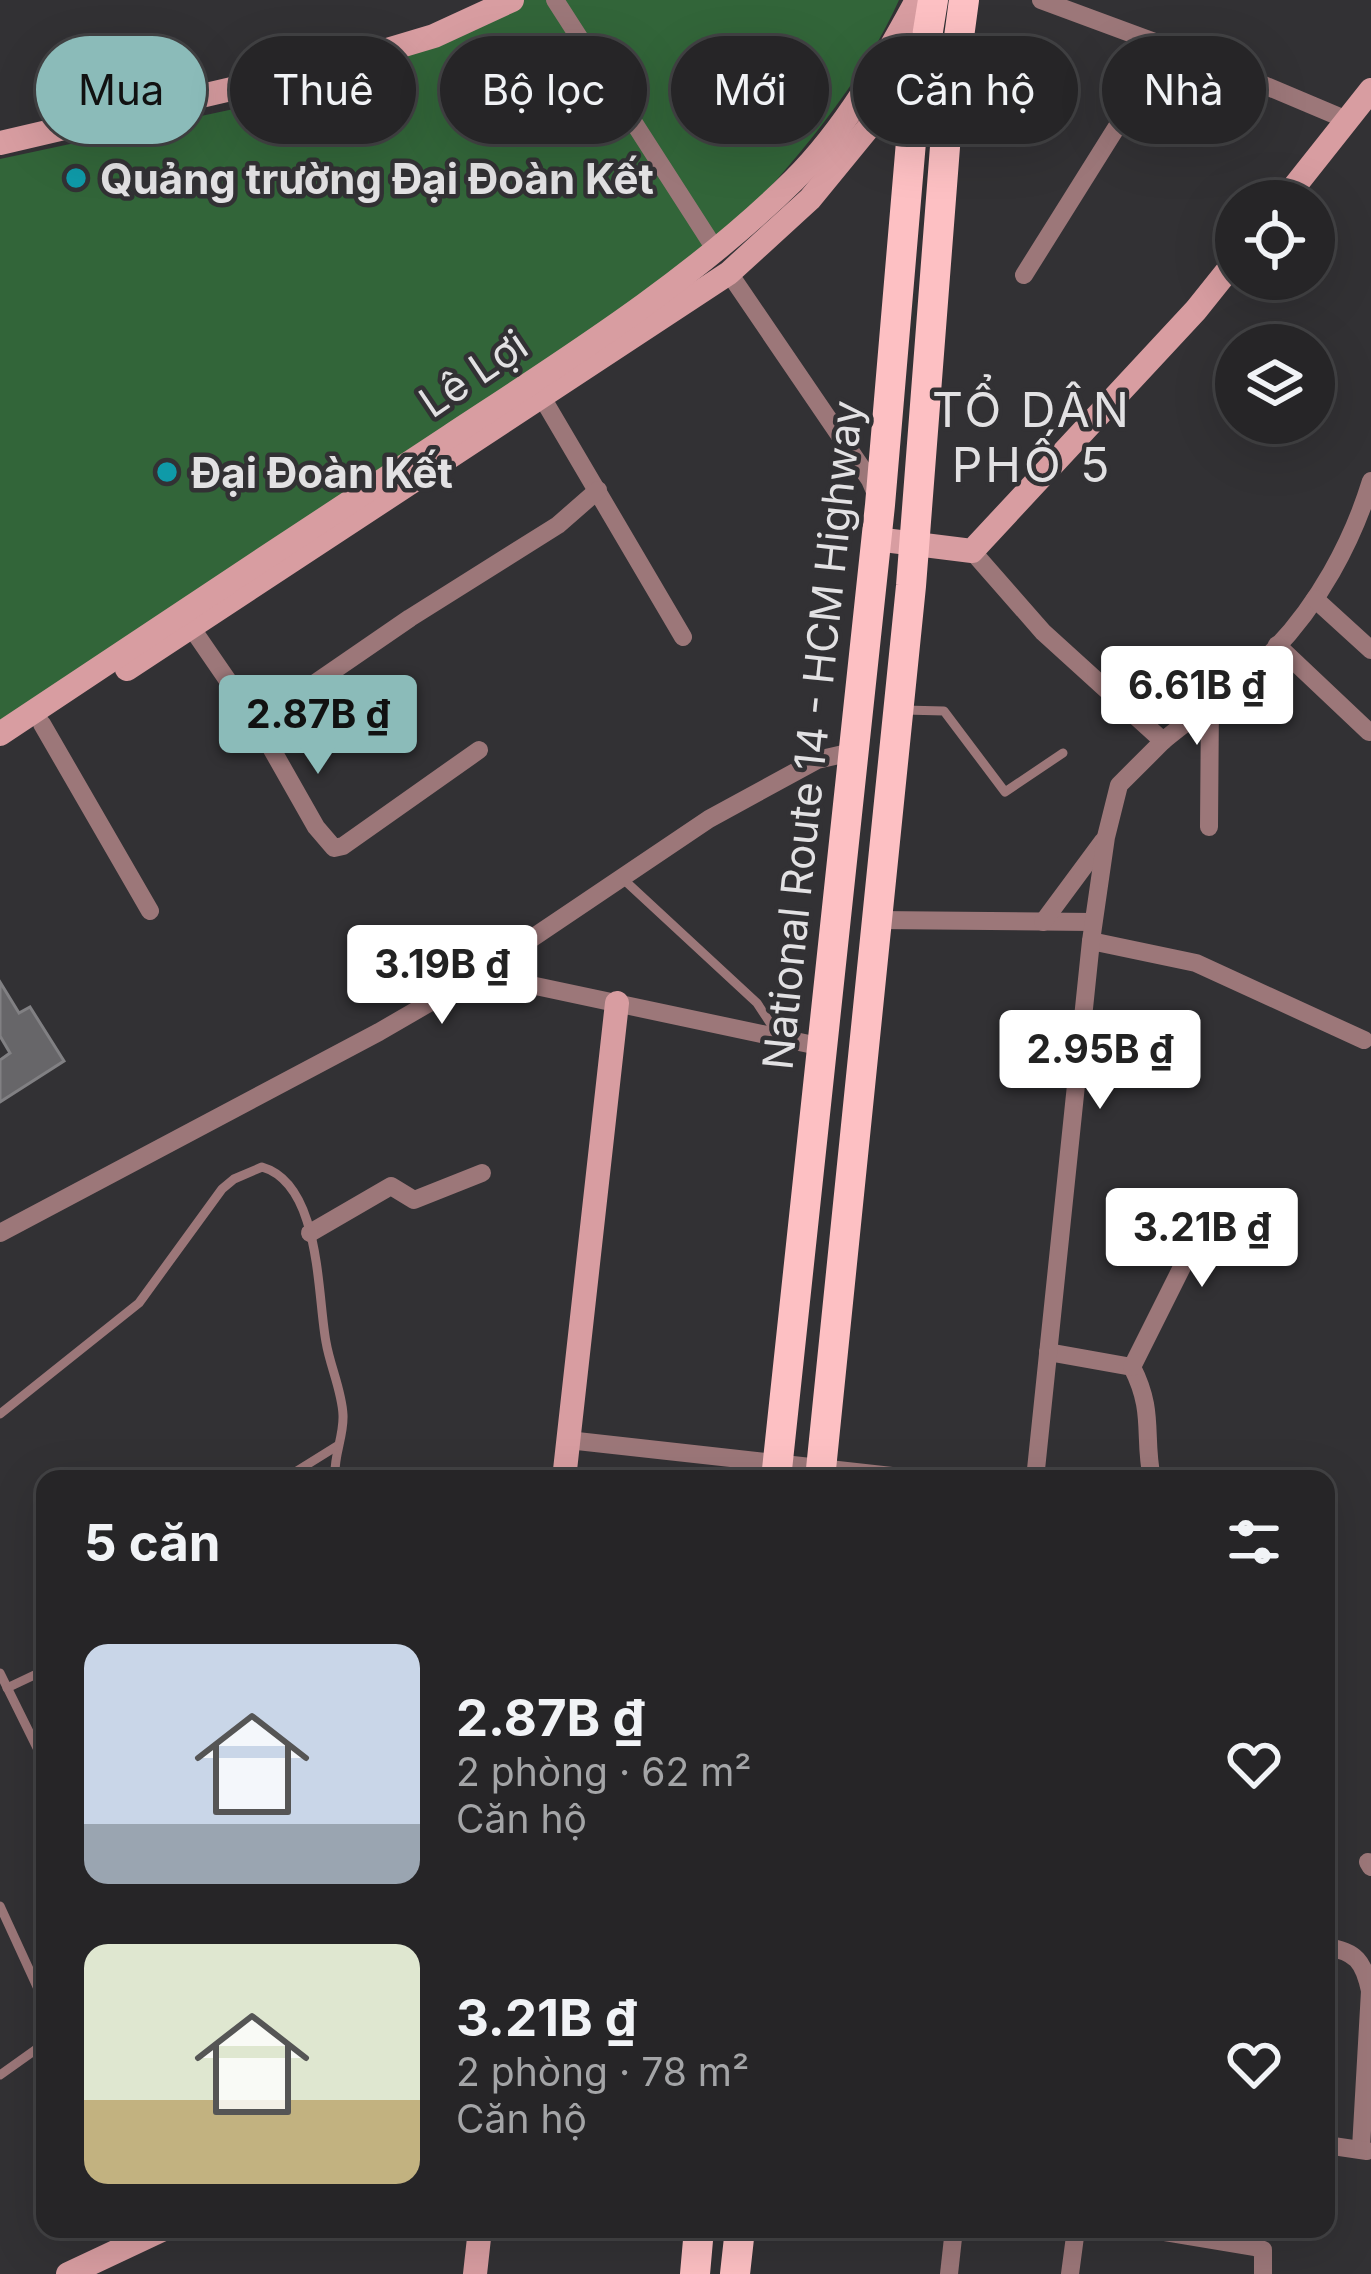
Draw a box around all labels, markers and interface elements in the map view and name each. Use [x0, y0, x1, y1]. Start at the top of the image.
chip: Mua [36, 36, 206, 144]
chip: Thuê [230, 36, 416, 144]
chip: Bộ lọc [440, 36, 647, 144]
chip: Mới [671, 36, 829, 144]
chip: Căn hộ [853, 36, 1078, 144]
chip: Nhà [1102, 36, 1266, 144]
place label: Quảng trường Đại Đoàn Kết [100, 153, 654, 204]
marker: Quảng trường Đại Đoàn Kết [63, 165, 89, 191]
map controls [1215, 180, 1335, 444]
button: locate [1215, 180, 1335, 300]
street label: Lê Lợi [409, 319, 537, 427]
button: layers [1215, 324, 1335, 444]
district label: TỔ DÂN PHỐ 5 [932, 374, 1132, 494]
street label: National Route 14 - HCM Highway [751, 398, 873, 1072]
place label: Đại Đoàn Kết [191, 447, 453, 498]
marker: Đại Đoàn Kết [154, 459, 180, 485]
pin: 6.61B ₫ [1086, 646, 1308, 748]
text: 6.61B ₫ [1128, 661, 1266, 708]
pin: 2.87B ₫ [207, 675, 429, 777]
text: 2.87B ₫ [246, 690, 390, 737]
pin: 3.19B ₫ [331, 925, 553, 1027]
text: 3.19B ₫ [374, 940, 510, 987]
pin: 2.95B ₫ [989, 1010, 1211, 1112]
text: 2.95B ₫ [1027, 1025, 1173, 1072]
pin: 3.21B ₫ [1091, 1188, 1313, 1290]
text: 3.21B ₫ [1133, 1203, 1271, 1250]
icon: filters [1221, 1509, 1287, 1575]
text: 5 căn [84, 1512, 221, 1573]
text: 2.87B ₫ [456, 1687, 645, 1748]
icon: home [180, 1692, 324, 1836]
icon: heart [1221, 1731, 1287, 1797]
text: 2 phòng · 62 m² [456, 1748, 752, 1795]
text: Căn hộ [456, 1795, 587, 1842]
text: 3.21B ₫ [456, 1987, 637, 2048]
icon: home [180, 1992, 324, 2136]
icon: heart [1221, 2031, 1287, 2097]
text: 2 phòng · 78 m² [456, 2048, 749, 2095]
text: Căn hộ [456, 2095, 587, 2142]

